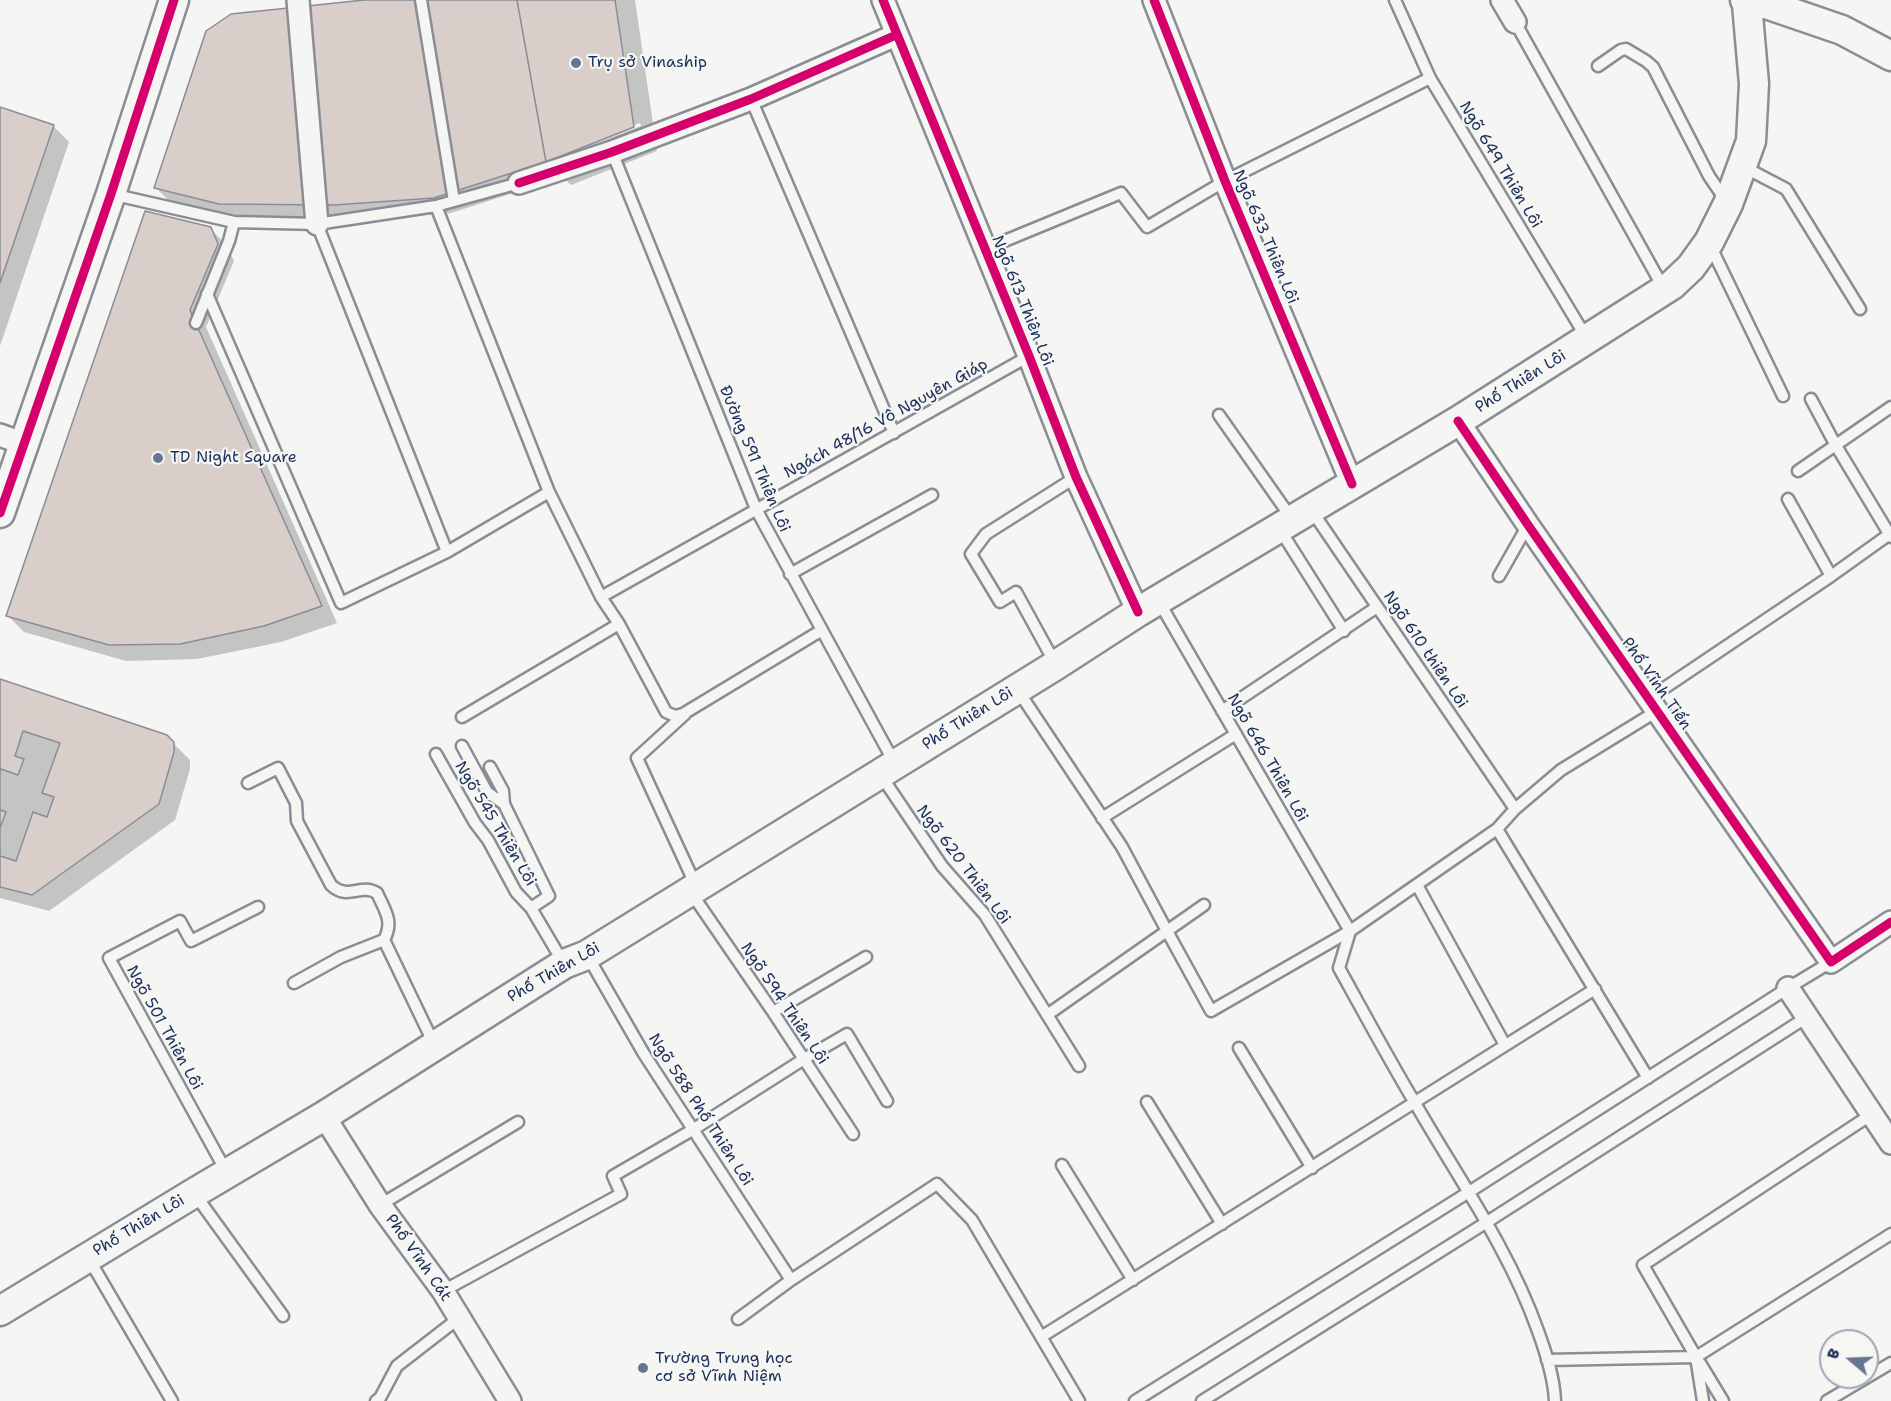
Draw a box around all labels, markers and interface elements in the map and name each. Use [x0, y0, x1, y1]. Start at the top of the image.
place label: Trụ sở Vinaship [588, 53, 707, 73]
marker: Trụ sở Vinaship [569, 56, 583, 70]
street label: Ngõ 649 Thiên Lôi [1455, 98, 1545, 232]
street label: Ngõ 633 Thiên Lôi [1228, 167, 1302, 307]
street label: Ngõ 613 Thiên Lôi [987, 233, 1057, 369]
street label: Phố Thiên Lôi [1472, 346, 1570, 418]
street label: Ngách 48/16 Vô Nguyên Giáp [781, 355, 991, 483]
street label: Đường 591 Thiên Lôi [714, 383, 794, 535]
place label: TD Night Square [170, 448, 297, 468]
marker: TD Night Square [151, 451, 165, 465]
street label: Ngõ 610 thiên Lôi [1379, 588, 1471, 712]
street label: Phố Vĩnh Tiến [1617, 634, 1695, 734]
street label: Phố Thiên Lôi [919, 683, 1017, 755]
street label: Ngõ 646 Thiên Lôi [1222, 690, 1312, 826]
street label: Ngõ 545 Thiên Lôi [450, 758, 540, 890]
street label: Ngõ 620 Thiên Lôi [912, 802, 1014, 928]
street label: Phố Thiên Lôi [504, 939, 604, 1007]
street label: Ngõ 594 Thiên Lôi [736, 939, 832, 1069]
street label: Ngõ 501 Thiên Lôi [122, 962, 206, 1094]
street label: Ngõ 588 Phố Thiên Lôi [644, 1030, 756, 1190]
street label: Phố Thiên Lôi [90, 1191, 188, 1261]
street label: Phố Vĩnh Cát [381, 1211, 455, 1305]
north arrow [1819, 1329, 1879, 1389]
text: B [1822, 1346, 1845, 1362]
place label: Trường Trung học cơ sở Vĩnh Niệm [655, 1349, 793, 1387]
marker: Trường Trung học cơ sở Vĩnh Niệm [636, 1361, 650, 1375]

